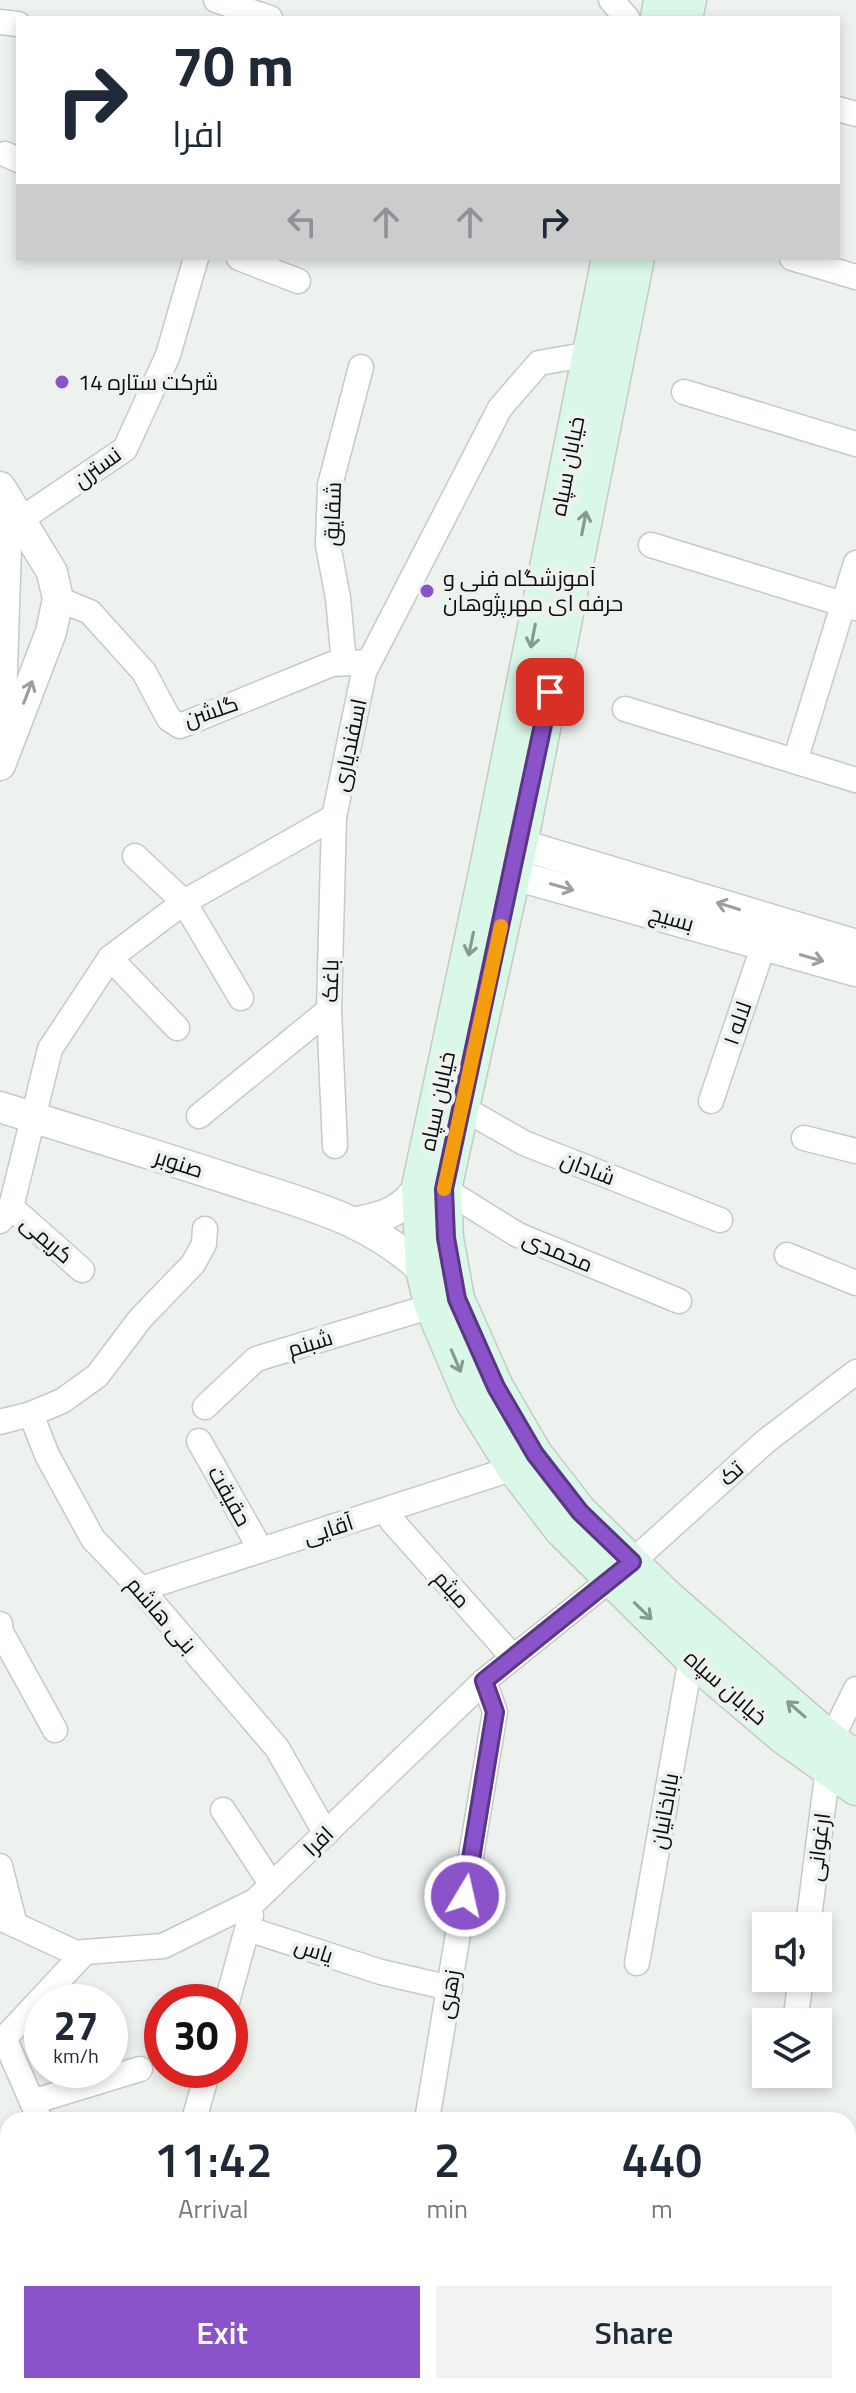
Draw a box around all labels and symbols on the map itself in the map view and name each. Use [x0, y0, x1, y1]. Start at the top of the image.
place label: شرکت ستاره 14 [78, 365, 218, 399]
marker: شرکت ستاره 14 [53, 373, 71, 391]
street label: خیابان سپاه [541, 413, 593, 519]
street label: نسترن [66, 438, 128, 496]
street label: شقایق [314, 481, 350, 547]
one-way arrow [577, 510, 592, 536]
place label: آموزشگاه فنی و حرفه ای مهرپژوهان [443, 561, 623, 620]
marker: آموزشگاه فنی و حرفه ای مهرپژوهان [418, 582, 436, 600]
one-way arrow [525, 623, 540, 649]
pin [516, 658, 584, 726]
one-way arrow [22, 681, 36, 705]
street label: گلشن [179, 686, 243, 736]
street label: اسفندیاری [323, 695, 375, 795]
one-way arrow [549, 881, 575, 896]
street label: بسیج [646, 895, 698, 941]
one-way arrow [715, 898, 741, 913]
one-way arrow [462, 931, 477, 956]
one-way arrow [799, 951, 825, 966]
street label: باغک [313, 959, 347, 1003]
street label: لاله ۱ [714, 996, 760, 1050]
street label: خیابان سپاه [410, 1048, 464, 1154]
street label: صنوبر [148, 1139, 208, 1187]
street label: شادان [556, 1142, 620, 1194]
street label: کریمی [13, 1206, 81, 1272]
street label: محمدی [517, 1221, 599, 1281]
street label: شبنم [283, 1320, 337, 1366]
one-way arrow [449, 1348, 464, 1372]
street label: تک [711, 1452, 751, 1494]
street label: حقیقت [199, 1459, 261, 1533]
street label: آقایی [298, 1505, 358, 1553]
street label: میثم [425, 1562, 479, 1616]
street label: بنی هاشم [119, 1569, 205, 1661]
one-way arrow [633, 1602, 653, 1621]
street label: خیابان سپاه [677, 1641, 775, 1733]
one-way arrow [786, 1700, 806, 1718]
street label: باباخانیان [641, 1770, 687, 1852]
street label: ارغوانی [797, 1811, 839, 1883]
street label: افرا [295, 1818, 341, 1864]
position arrow [423, 1854, 507, 1938]
street label: یاس [290, 1928, 338, 1972]
street label: زهری [427, 1967, 469, 2021]
speed limit sign: 30 [144, 1984, 248, 2088]

